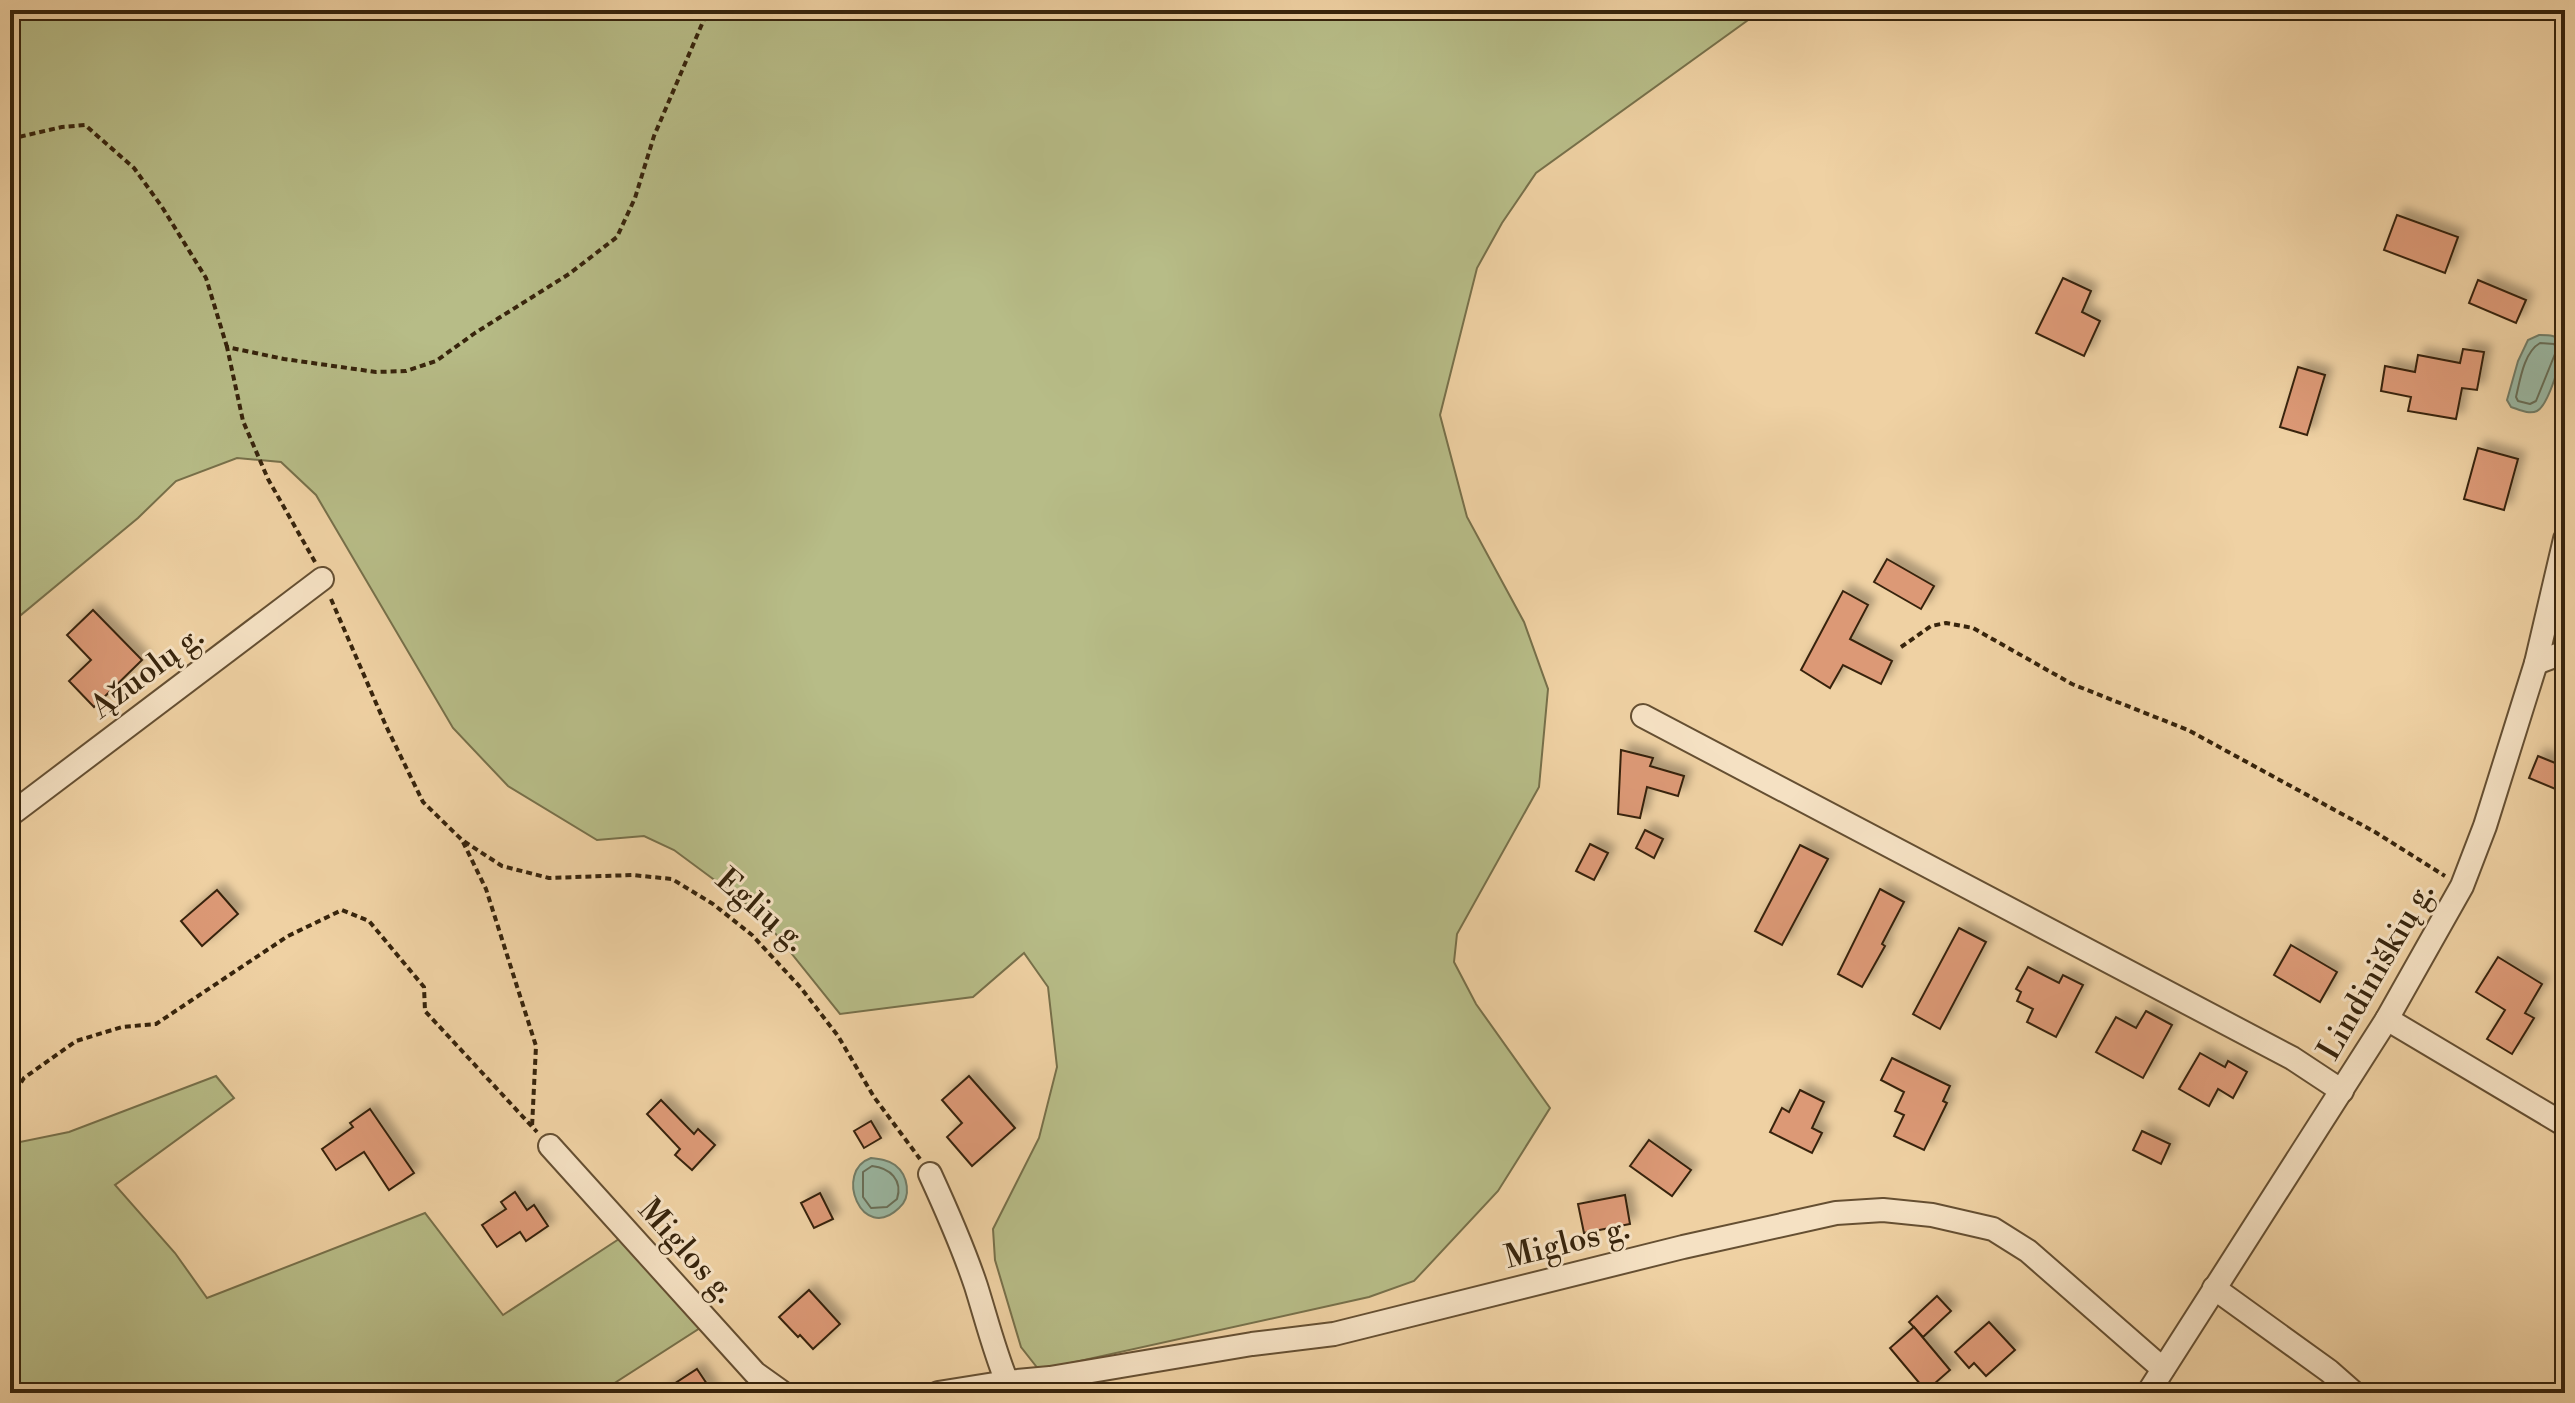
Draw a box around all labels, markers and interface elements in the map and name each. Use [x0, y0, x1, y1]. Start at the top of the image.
street label: Ąžuolų g. [82, 617, 211, 728]
street label: Eglių g. [708, 860, 814, 960]
street label: Lindiniškių g. [2309, 875, 2443, 1067]
street label: Miglos g. [630, 1190, 744, 1312]
street label: Miglos g. [1501, 1208, 1633, 1278]

